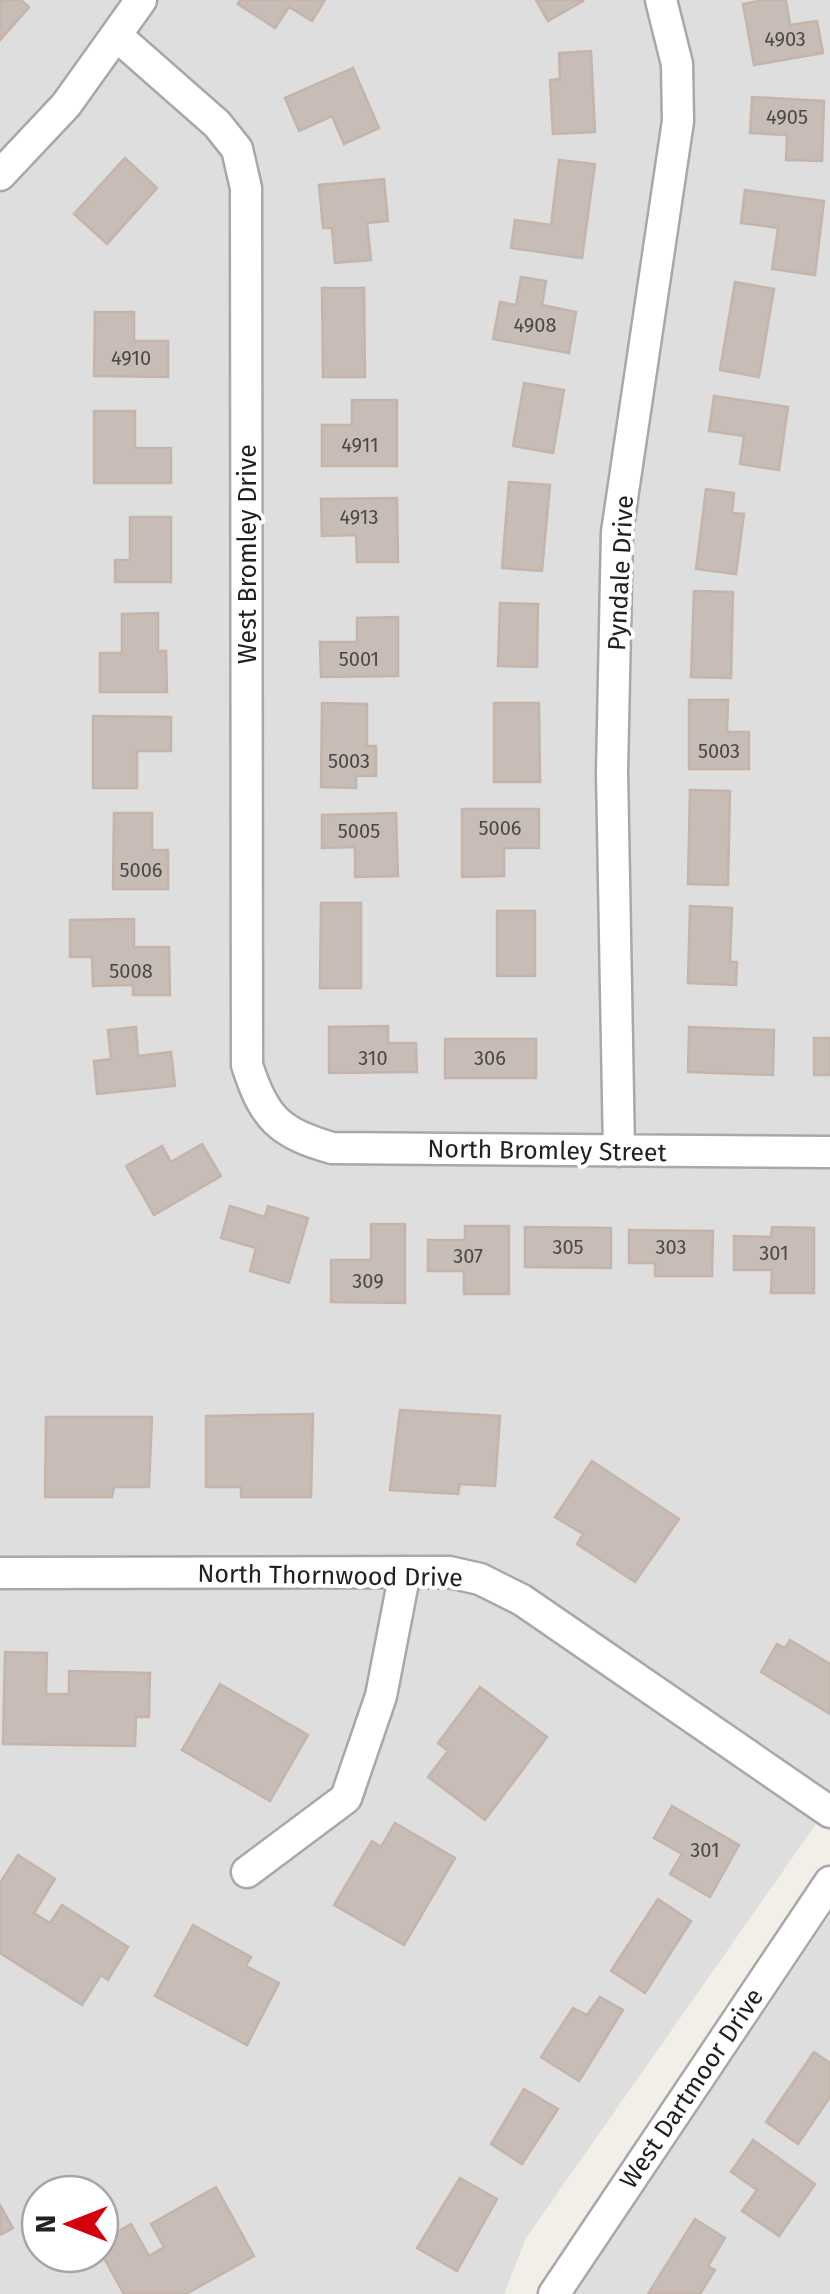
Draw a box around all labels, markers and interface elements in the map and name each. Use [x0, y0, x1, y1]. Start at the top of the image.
house number: 4903 [764, 27, 806, 51]
house number: 4905 [766, 105, 808, 129]
house number: 4908 [514, 313, 556, 337]
house number: 4910 [111, 346, 151, 370]
house number: 4911 [341, 433, 379, 457]
street label: West Bromley Drive [233, 444, 263, 664]
street label: Pyndale Drive [602, 495, 640, 652]
house number: 4913 [340, 505, 378, 529]
house number: 5001 [339, 647, 379, 671]
house number: 5003 [698, 739, 740, 763]
house number: 5003 [328, 749, 370, 773]
house number: 5006 [479, 816, 522, 840]
house number: 5005 [338, 819, 380, 843]
house number: 5006 [120, 858, 163, 882]
house number: 5008 [109, 959, 153, 983]
house number: 310 [358, 1046, 388, 1070]
house number: 306 [474, 1046, 506, 1070]
street label: North Bromley Street [427, 1134, 668, 1168]
house number: 305 [552, 1235, 584, 1259]
house number: 303 [656, 1235, 686, 1259]
house number: 301 [759, 1241, 789, 1265]
house number: 307 [453, 1244, 483, 1268]
house number: 309 [352, 1269, 384, 1293]
street label: North Thornwood Drive [197, 1559, 463, 1593]
house number: 301 [690, 1838, 720, 1862]
street label: West Dartmoor Drive [614, 1983, 770, 2194]
north arrow [20, 2174, 120, 2274]
text: N [29, 2215, 62, 2233]

